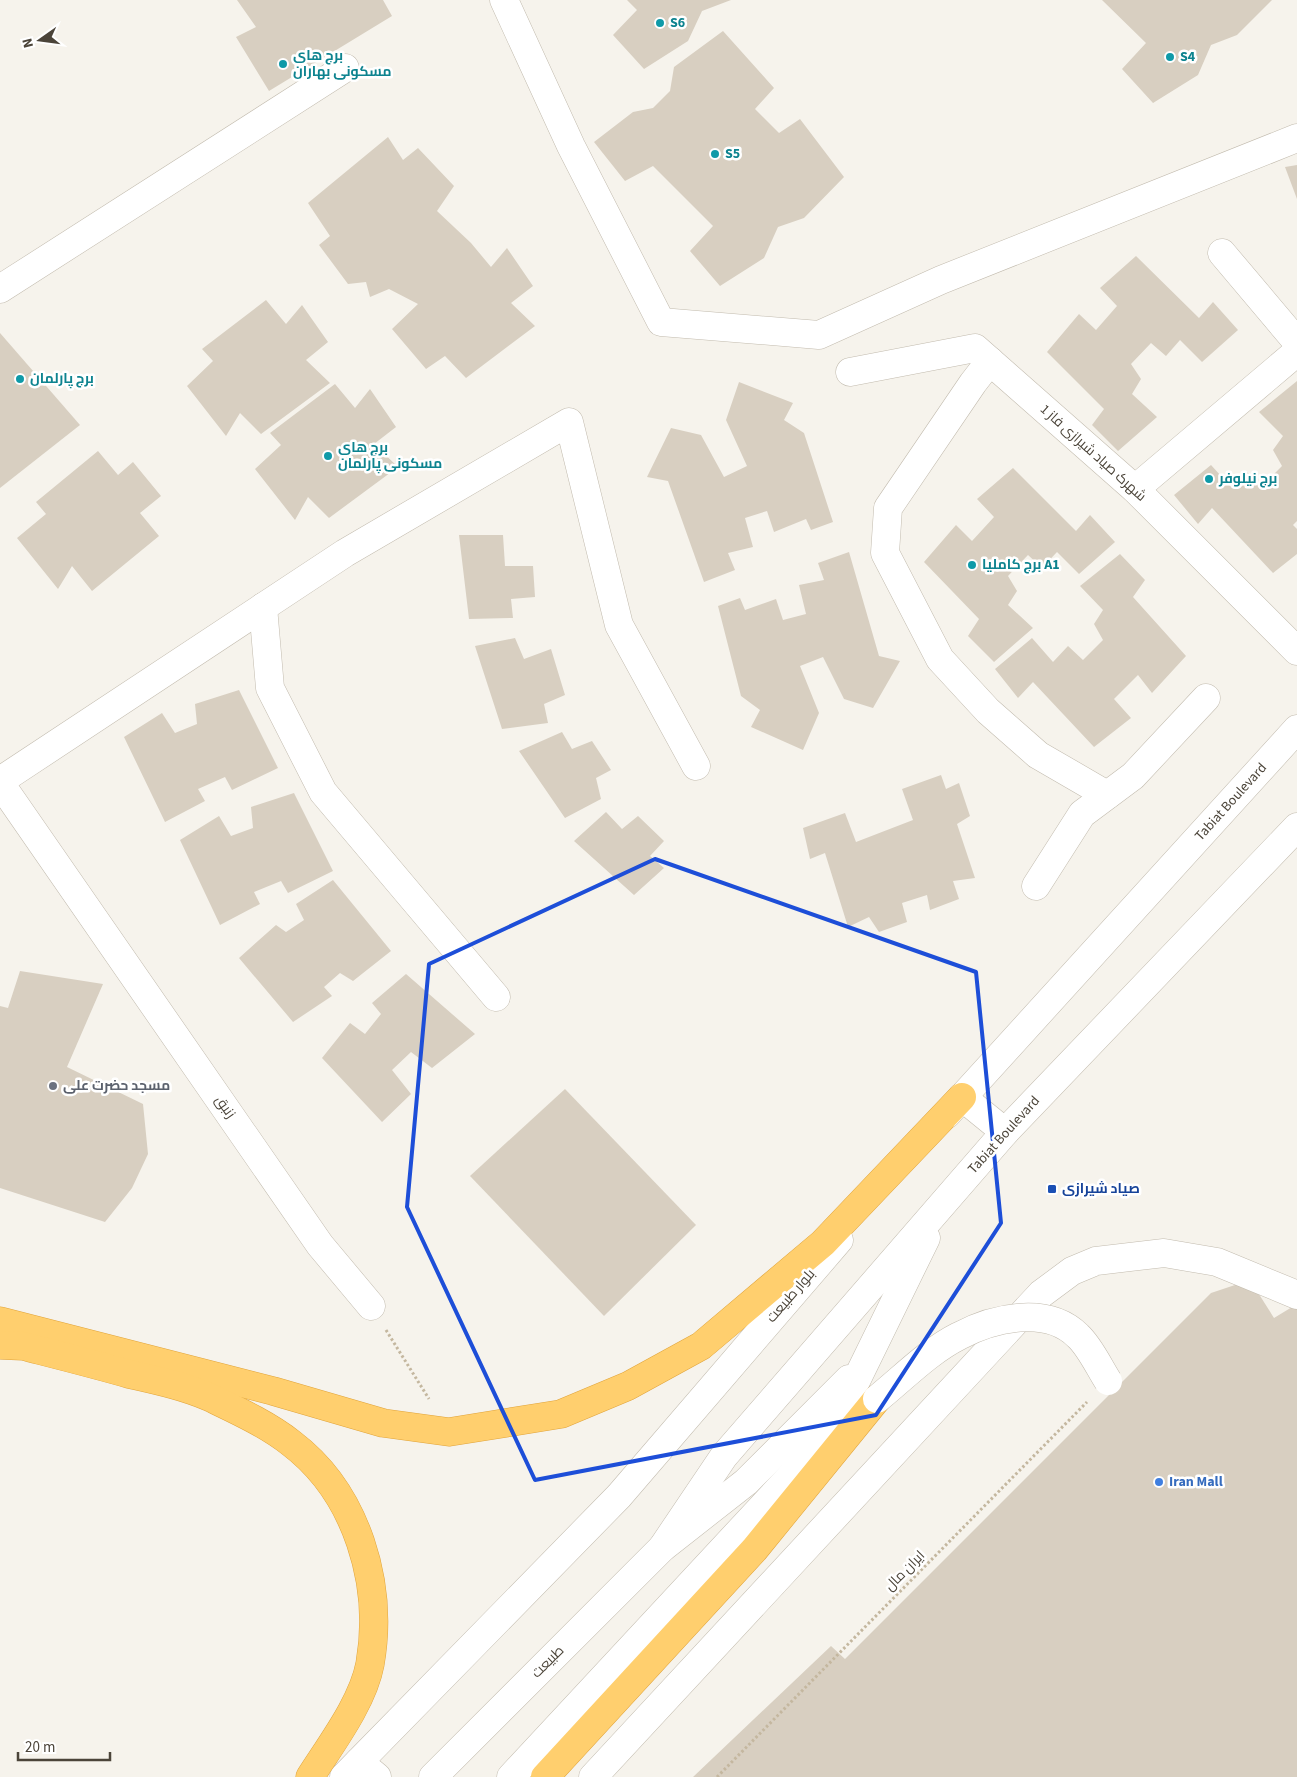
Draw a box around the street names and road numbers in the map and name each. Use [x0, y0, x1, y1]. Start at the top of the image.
street label: شهرک صیاد شیرازی فاز 1 [1035, 400, 1151, 506]
street label: Tabiat Boulevard [1190, 759, 1272, 845]
street label: زنبق [210, 1091, 240, 1123]
street label: Tabiat Boulevard [963, 1092, 1045, 1178]
street label: بلوار طبیعت [762, 1265, 820, 1327]
street label: ایران مال [880, 1546, 930, 1596]
street label: طبیعت [527, 1641, 569, 1683]

